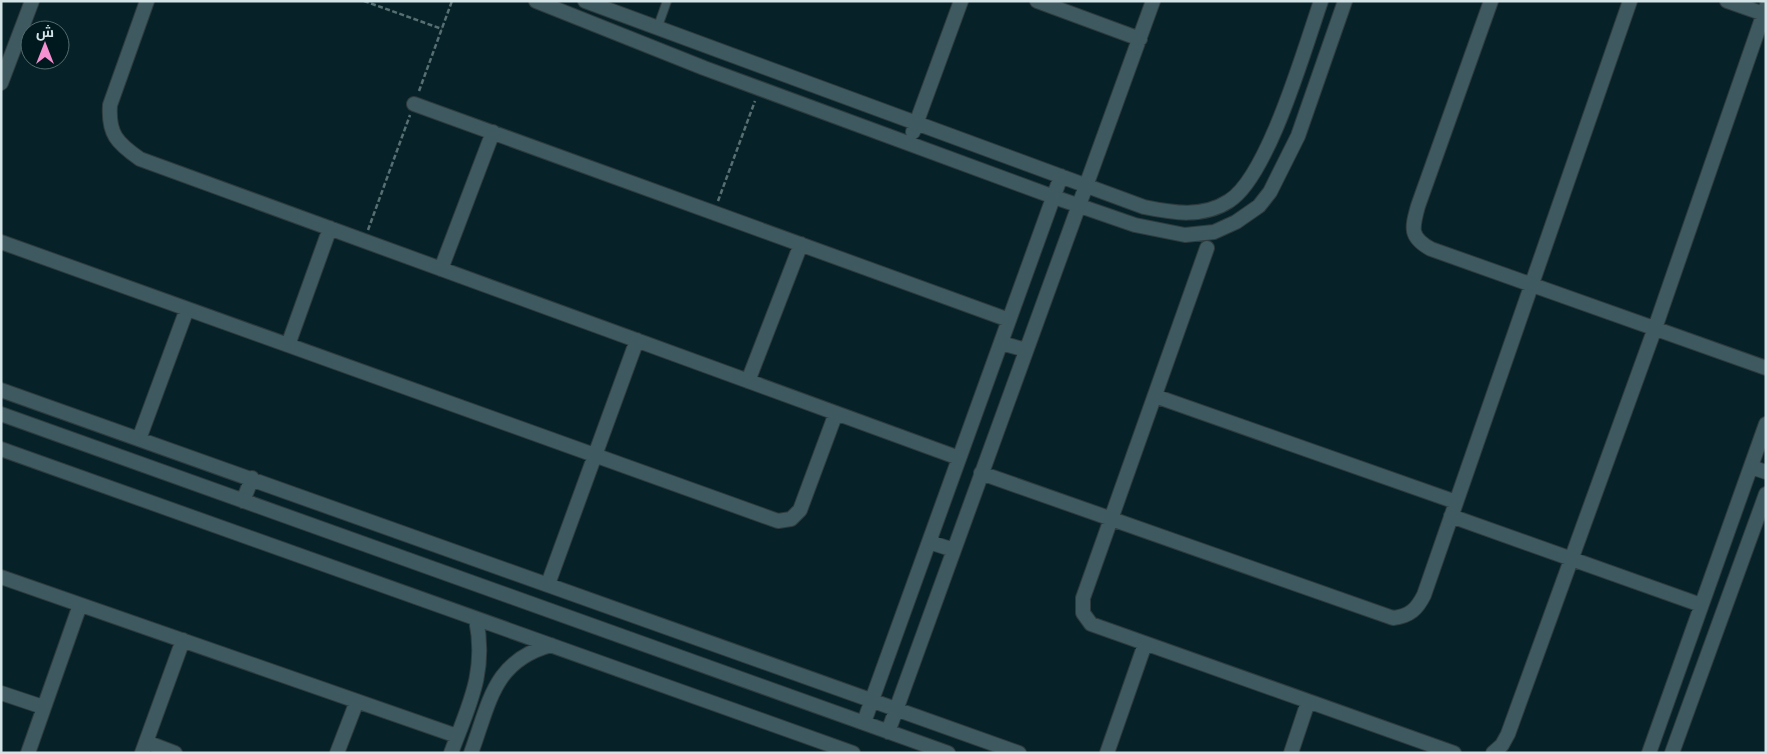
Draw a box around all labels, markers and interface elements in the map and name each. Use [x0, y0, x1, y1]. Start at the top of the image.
north arrow [20, 20, 70, 70]
text: ش [36, 24, 54, 41]

